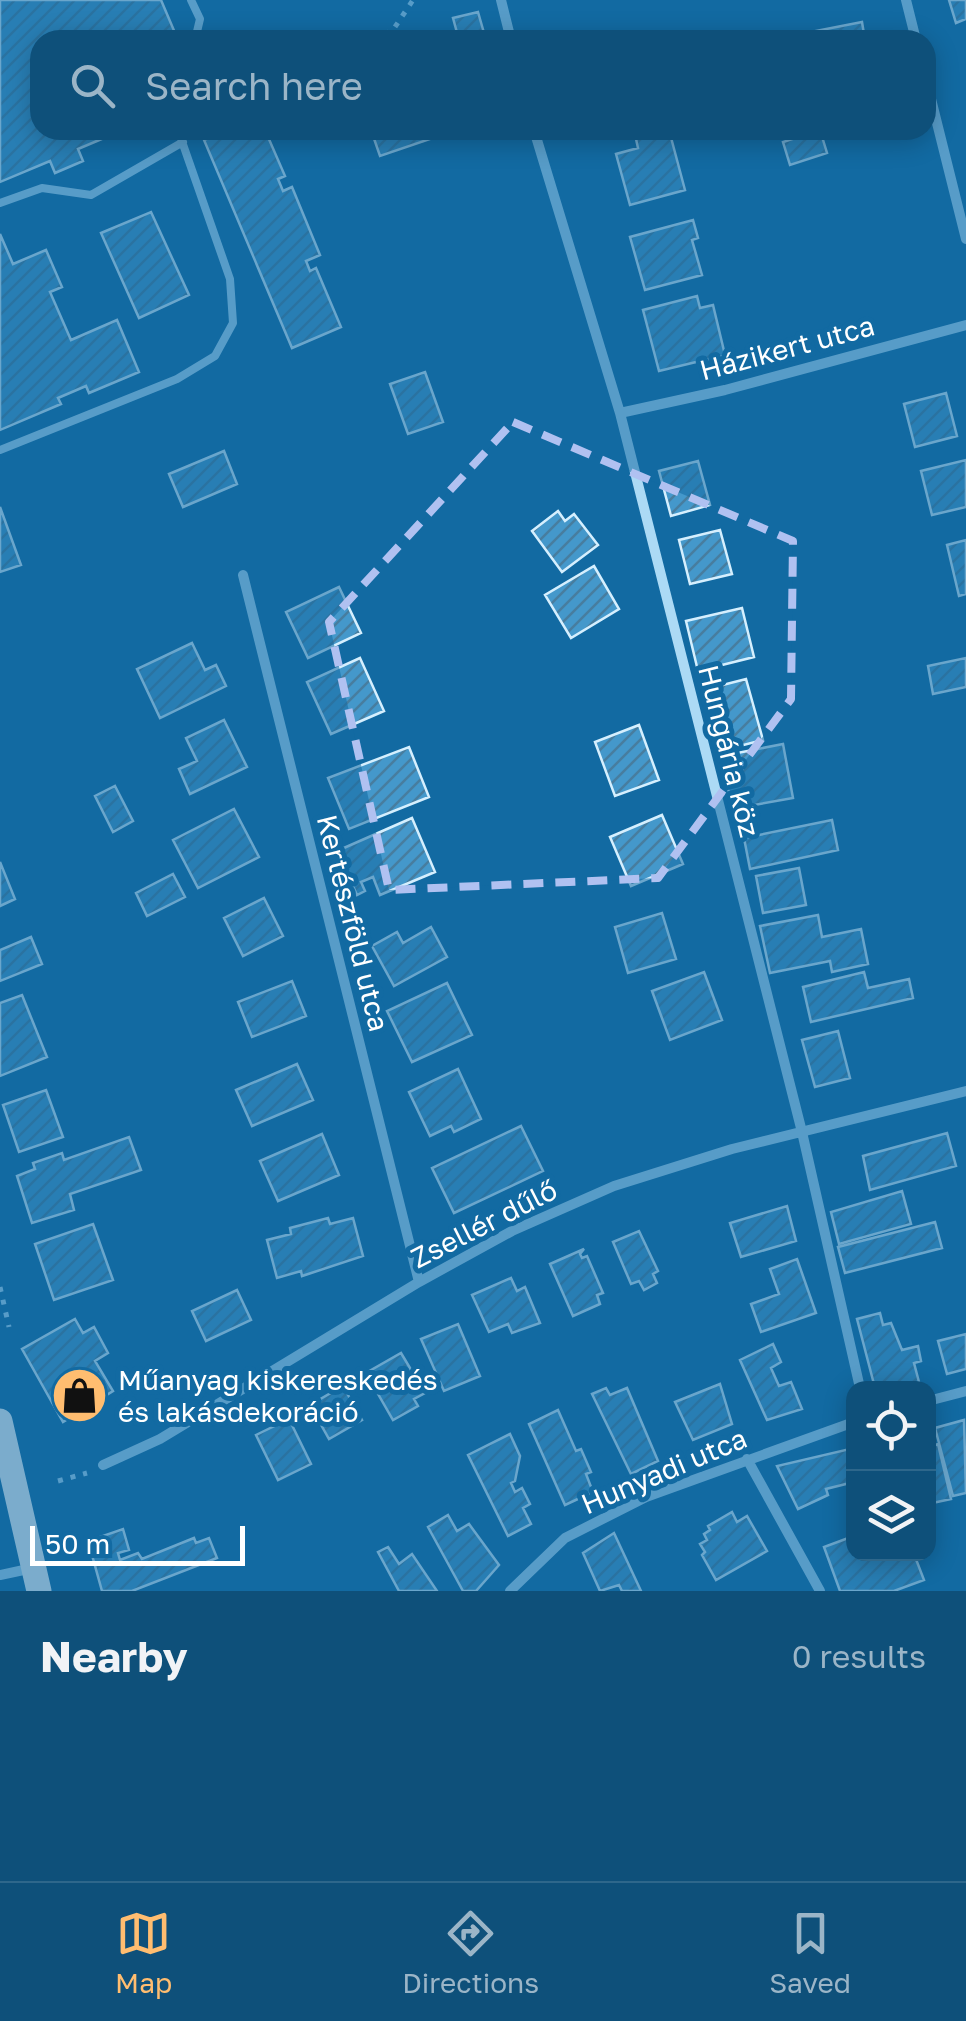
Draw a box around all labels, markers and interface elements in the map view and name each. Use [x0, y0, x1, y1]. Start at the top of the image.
search box [30, 30, 936, 140]
icon: search [65, 58, 120, 113]
text: Search here [145, 63, 363, 108]
street label: Házikert utca [696, 308, 878, 387]
street label: Hungária köz [692, 661, 767, 840]
street label: Kertészföld utca [311, 811, 396, 1035]
street label: Zsellér dűlő [405, 1173, 562, 1274]
place label: Műanyag kiskereskedés és lakásdekoráció [118, 1363, 438, 1428]
shop icon: Műanyag kiskereskedés és lakásdekoráció [49, 1366, 109, 1426]
map controls [846, 1381, 936, 1561]
button: locate [846, 1381, 936, 1471]
street label: Hunyadi utca [576, 1421, 751, 1520]
button: layers [846, 1471, 936, 1561]
scale bar [30, 1521, 245, 1566]
text: 50 m [45, 1527, 110, 1560]
text: Nearby [40, 1631, 188, 1681]
text: 0 results [792, 1637, 926, 1675]
tab: Map [115, 1906, 172, 1999]
tab: Directions [402, 1906, 539, 1999]
tab: Saved [769, 1906, 851, 1999]

